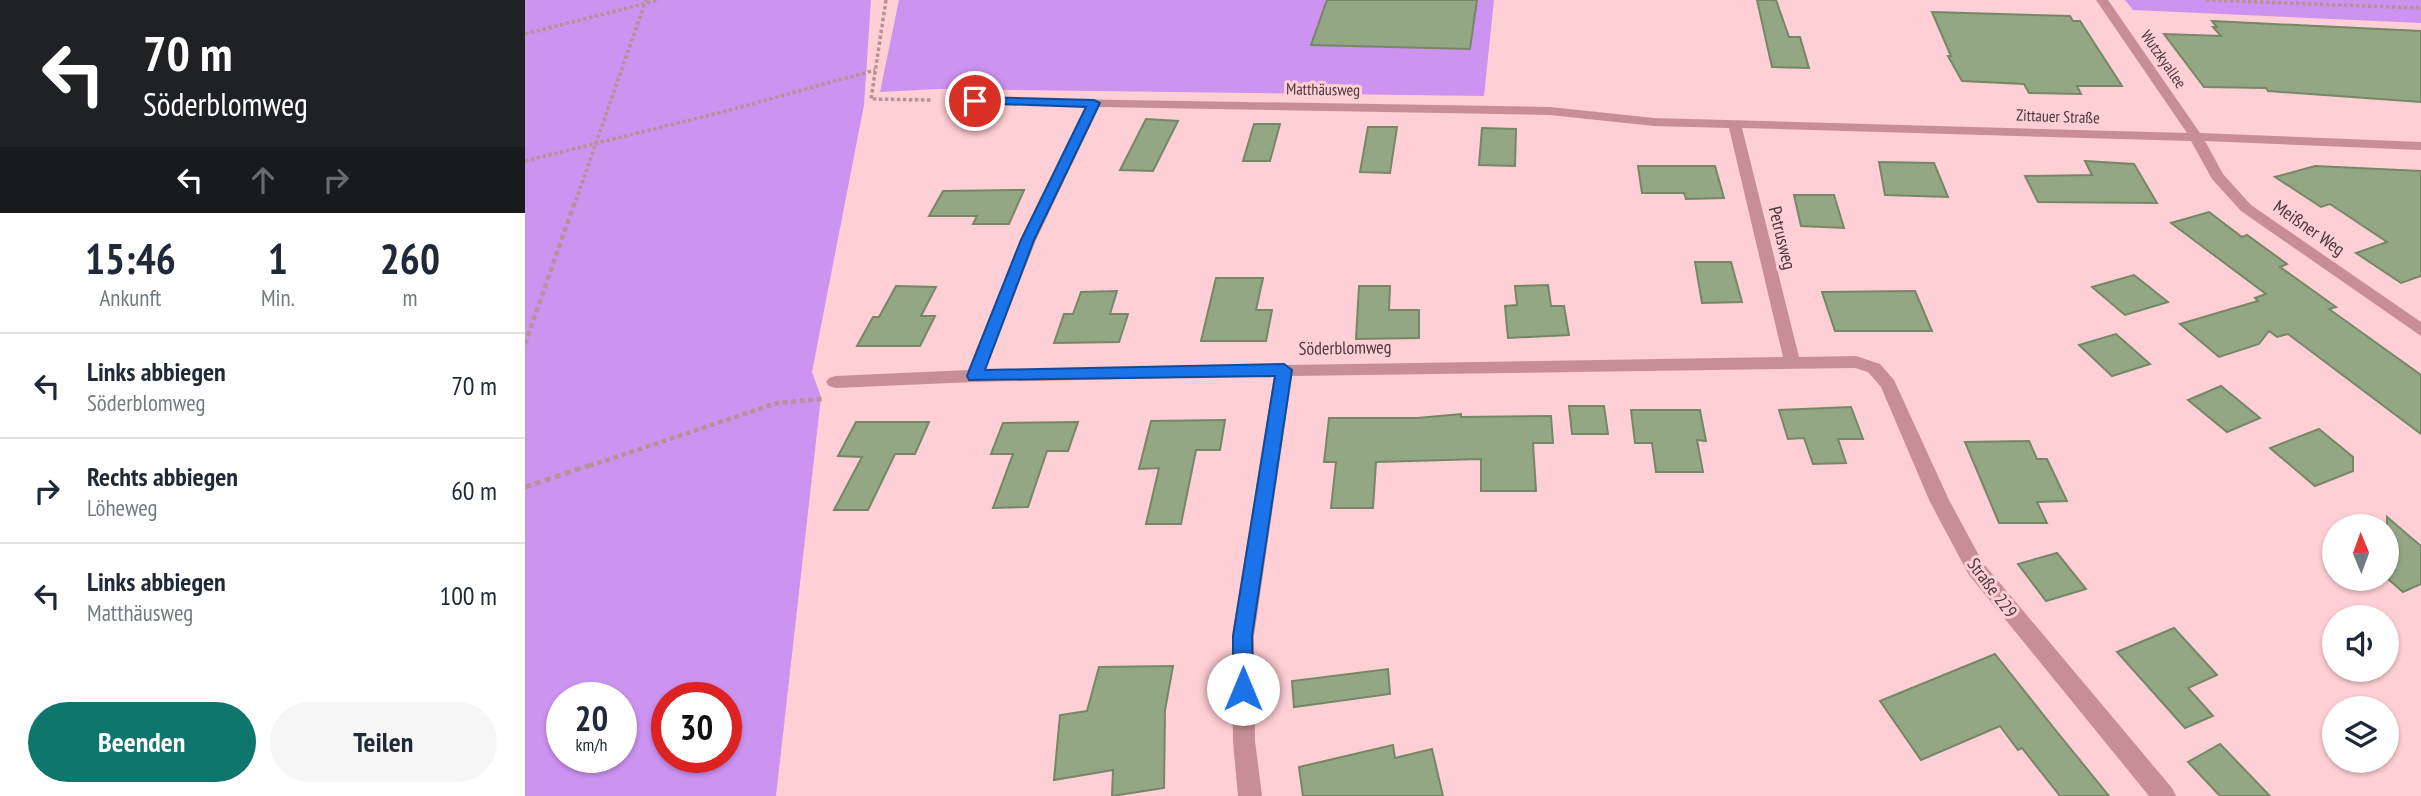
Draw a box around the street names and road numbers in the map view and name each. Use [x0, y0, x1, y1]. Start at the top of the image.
street label: Wutzkyallee [2137, 26, 2191, 92]
street label: Matthäusweg [1286, 78, 1360, 100]
street label: Zittauer Straße [2016, 105, 2100, 127]
street label: Meißner Weg [2269, 195, 2349, 261]
street label: Petrusweg [1764, 204, 1801, 272]
street label: Söderblomweg [1298, 335, 1392, 360]
street label: Straße 229 [1962, 553, 2022, 622]

